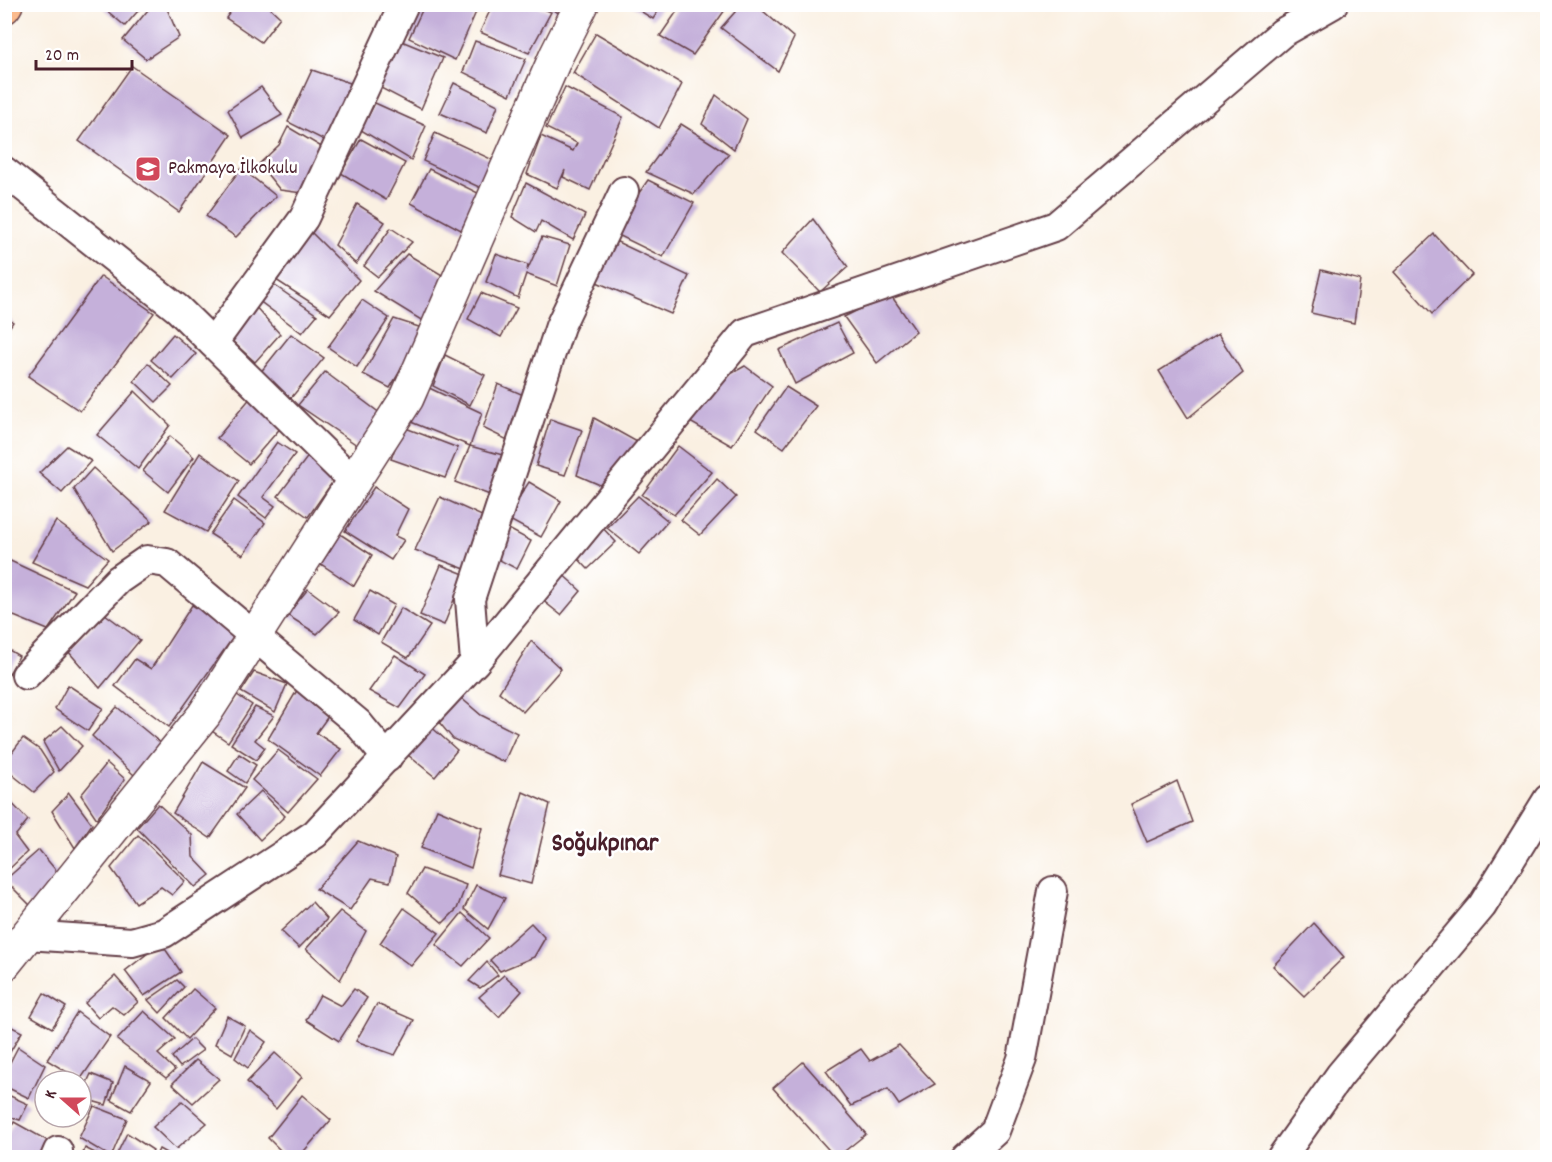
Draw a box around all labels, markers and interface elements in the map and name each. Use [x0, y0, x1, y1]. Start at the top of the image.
scale bar [36, 33, 132, 71]
text: 20 m [45, 44, 79, 69]
school or university icon: Pakmaya İlkokulu [133, 154, 163, 184]
place label: Pakmaya İlkokulu [168, 155, 298, 183]
district label: Soğukpınar [552, 826, 659, 863]
north arrow [33, 1069, 93, 1129]
text: K [39, 1086, 64, 1102]

